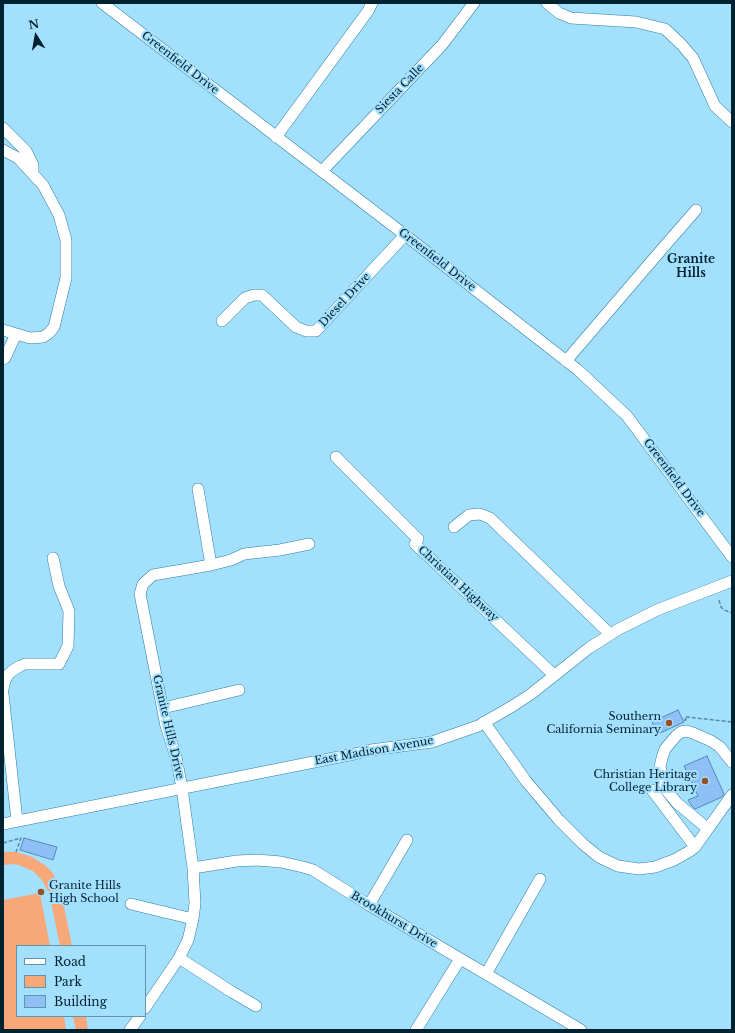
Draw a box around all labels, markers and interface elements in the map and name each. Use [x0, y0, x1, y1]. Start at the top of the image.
north arrow [16, 16, 56, 56]
text: N [27, 16, 40, 32]
street label: Greenfield Drive [139, 29, 221, 97]
street label: Siesta Calle [373, 61, 427, 117]
street label: Greenfield Drive [396, 226, 478, 294]
district label: Granite Hills [667, 253, 715, 281]
street label: Diesel Drive [317, 270, 373, 330]
street label: Greenfield Drive [640, 437, 708, 519]
street label: Christian Highway [415, 543, 501, 625]
street label: Granite Hills Drive [150, 674, 186, 780]
place label: Southern California Seminary [546, 710, 661, 736]
marker: Southern California Seminary [664, 718, 674, 728]
street label: East Madison Avenue [314, 734, 434, 768]
place label: Christian Heritage College Library [594, 768, 697, 794]
marker: Christian Heritage College Library [700, 776, 710, 786]
place label: Granite Hills High School [49, 879, 121, 905]
marker: Granite Hills High School [36, 887, 46, 897]
street label: Brookhurst Drive [348, 889, 440, 951]
legend [16, 945, 146, 1017]
text: Road [54, 954, 86, 969]
text: Park [54, 974, 82, 989]
text: Building [54, 994, 107, 1009]

